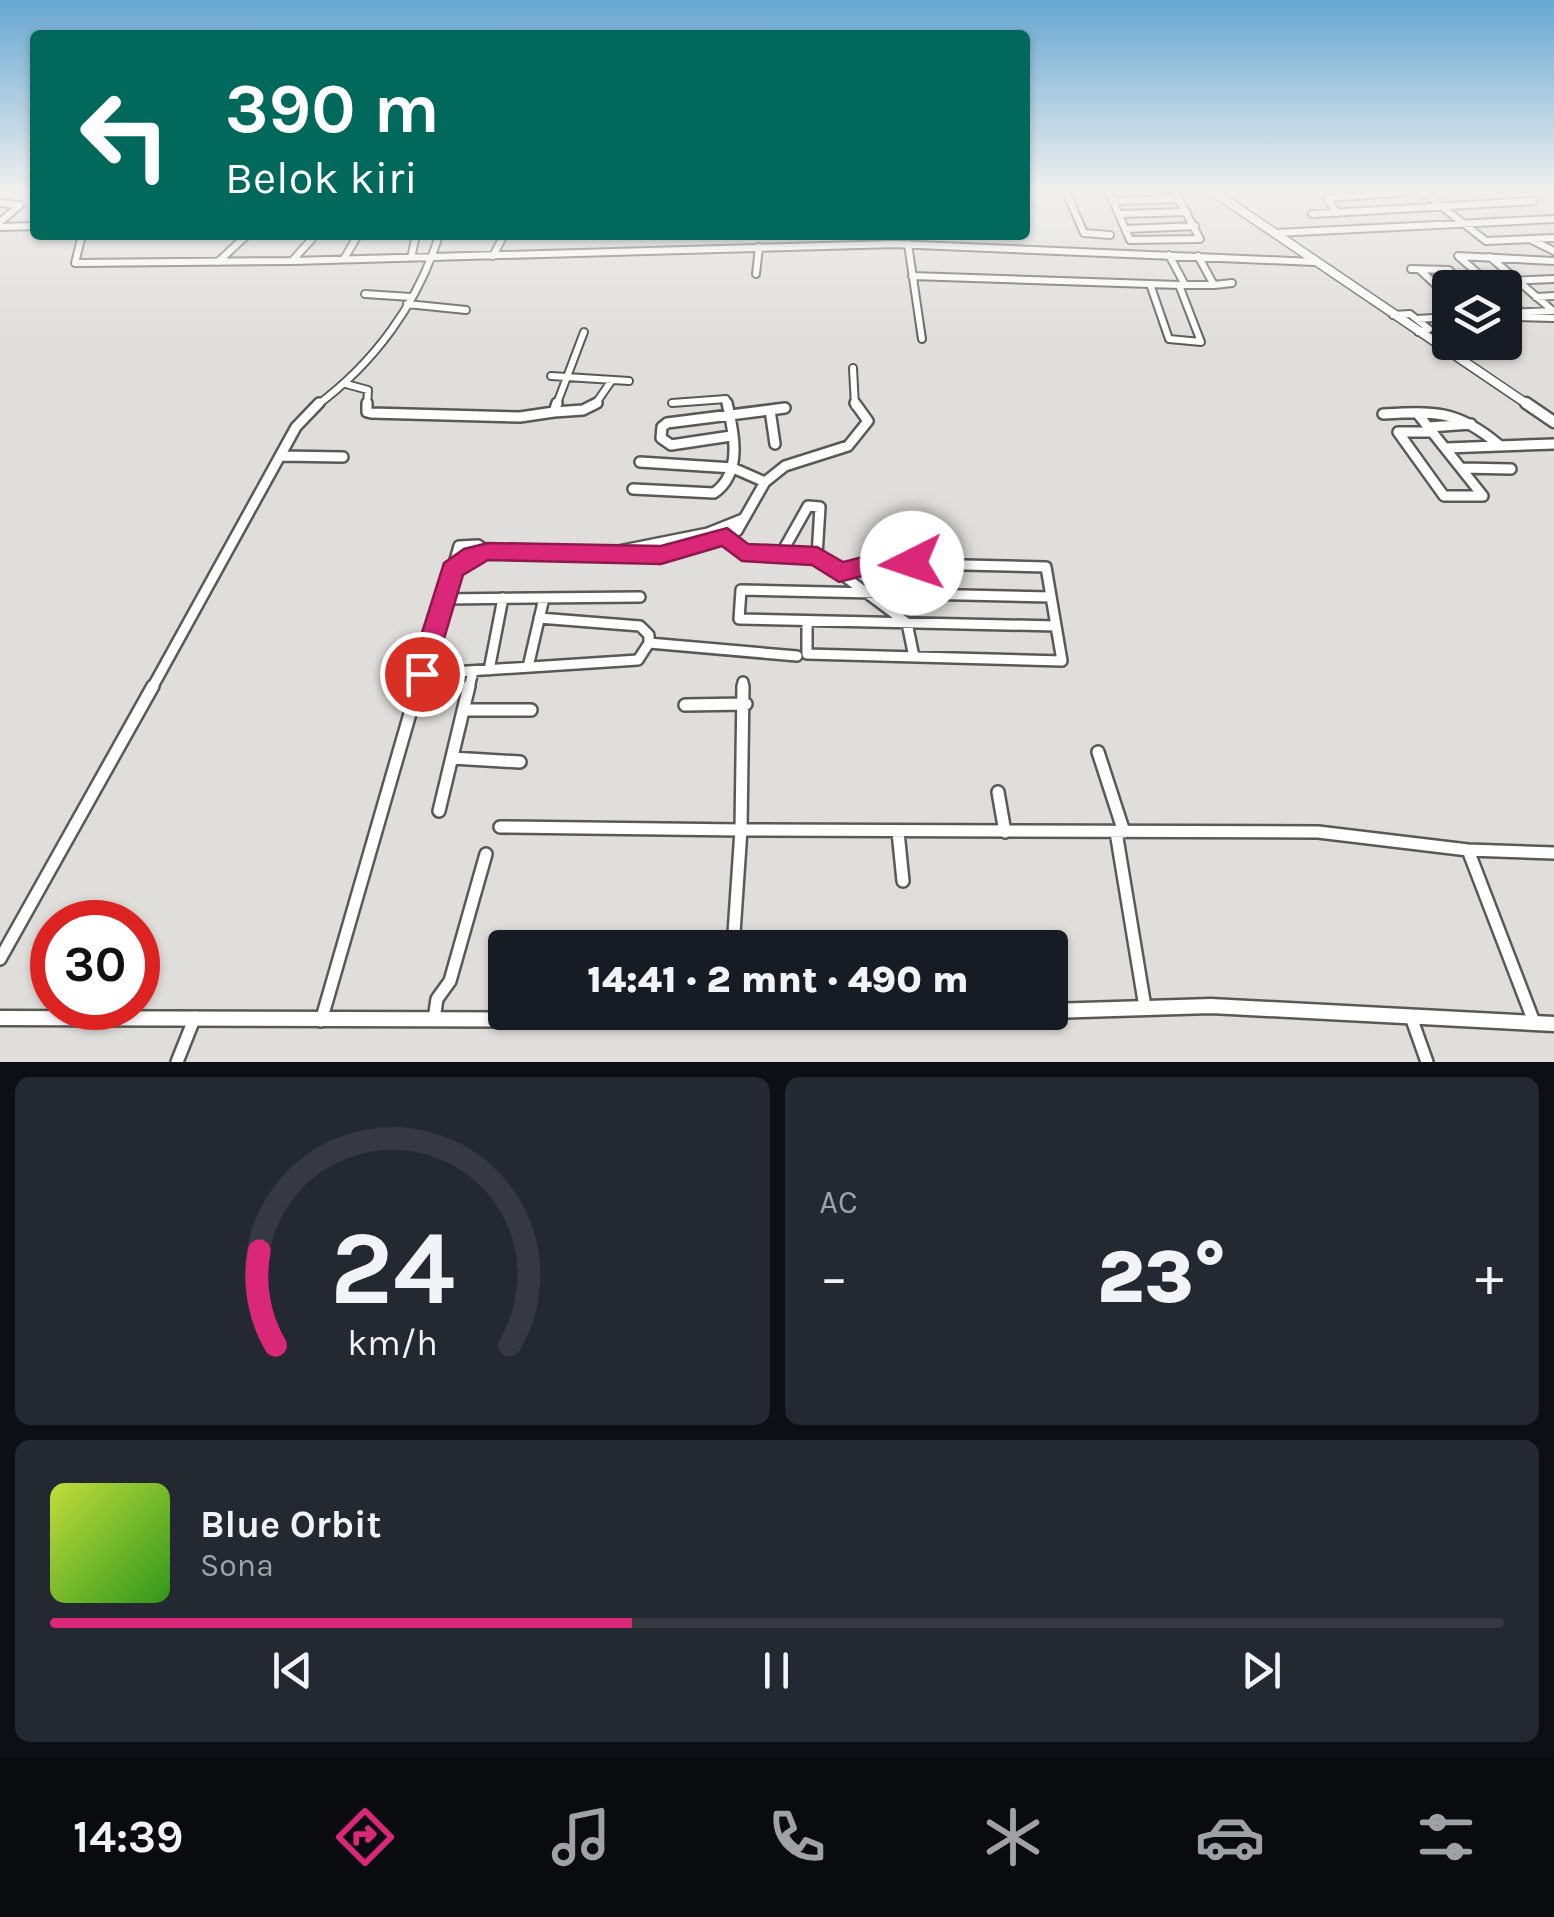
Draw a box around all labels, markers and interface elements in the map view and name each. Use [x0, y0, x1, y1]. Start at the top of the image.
text: 390 m [225, 68, 440, 150]
icon: left [60, 70, 190, 200]
text: Belok kiri [225, 152, 418, 204]
map controls [1432, 270, 1522, 360]
button: layers [1432, 270, 1522, 360]
position arrow [860, 511, 964, 615]
pin [380, 632, 465, 717]
icon: arrive [395, 647, 450, 702]
speed limit sign: 30 [30, 900, 160, 1030]
text: 14:41 · 2 mnt · 490 m [587, 957, 969, 1002]
text: AC [820, 1184, 858, 1221]
text: 24 [330, 1208, 455, 1329]
text: 23° [1097, 1233, 1226, 1321]
text: − [820, 1245, 848, 1309]
text: + [1475, 1245, 1504, 1309]
text: km/h [347, 1322, 438, 1364]
text: Blue Orbit [200, 1502, 381, 1547]
text: Sona [200, 1547, 274, 1584]
icon: previous [265, 1643, 320, 1698]
icon: pause [749, 1643, 804, 1698]
icon: next [1234, 1643, 1289, 1698]
icon: directions [330, 1802, 400, 1872]
icon: music [546, 1802, 616, 1872]
icon: phone [762, 1802, 832, 1872]
icon: climate [978, 1802, 1048, 1872]
icon: car [1195, 1802, 1265, 1872]
icon: filters [1411, 1802, 1481, 1872]
text: 14:39 [73, 1811, 184, 1863]

